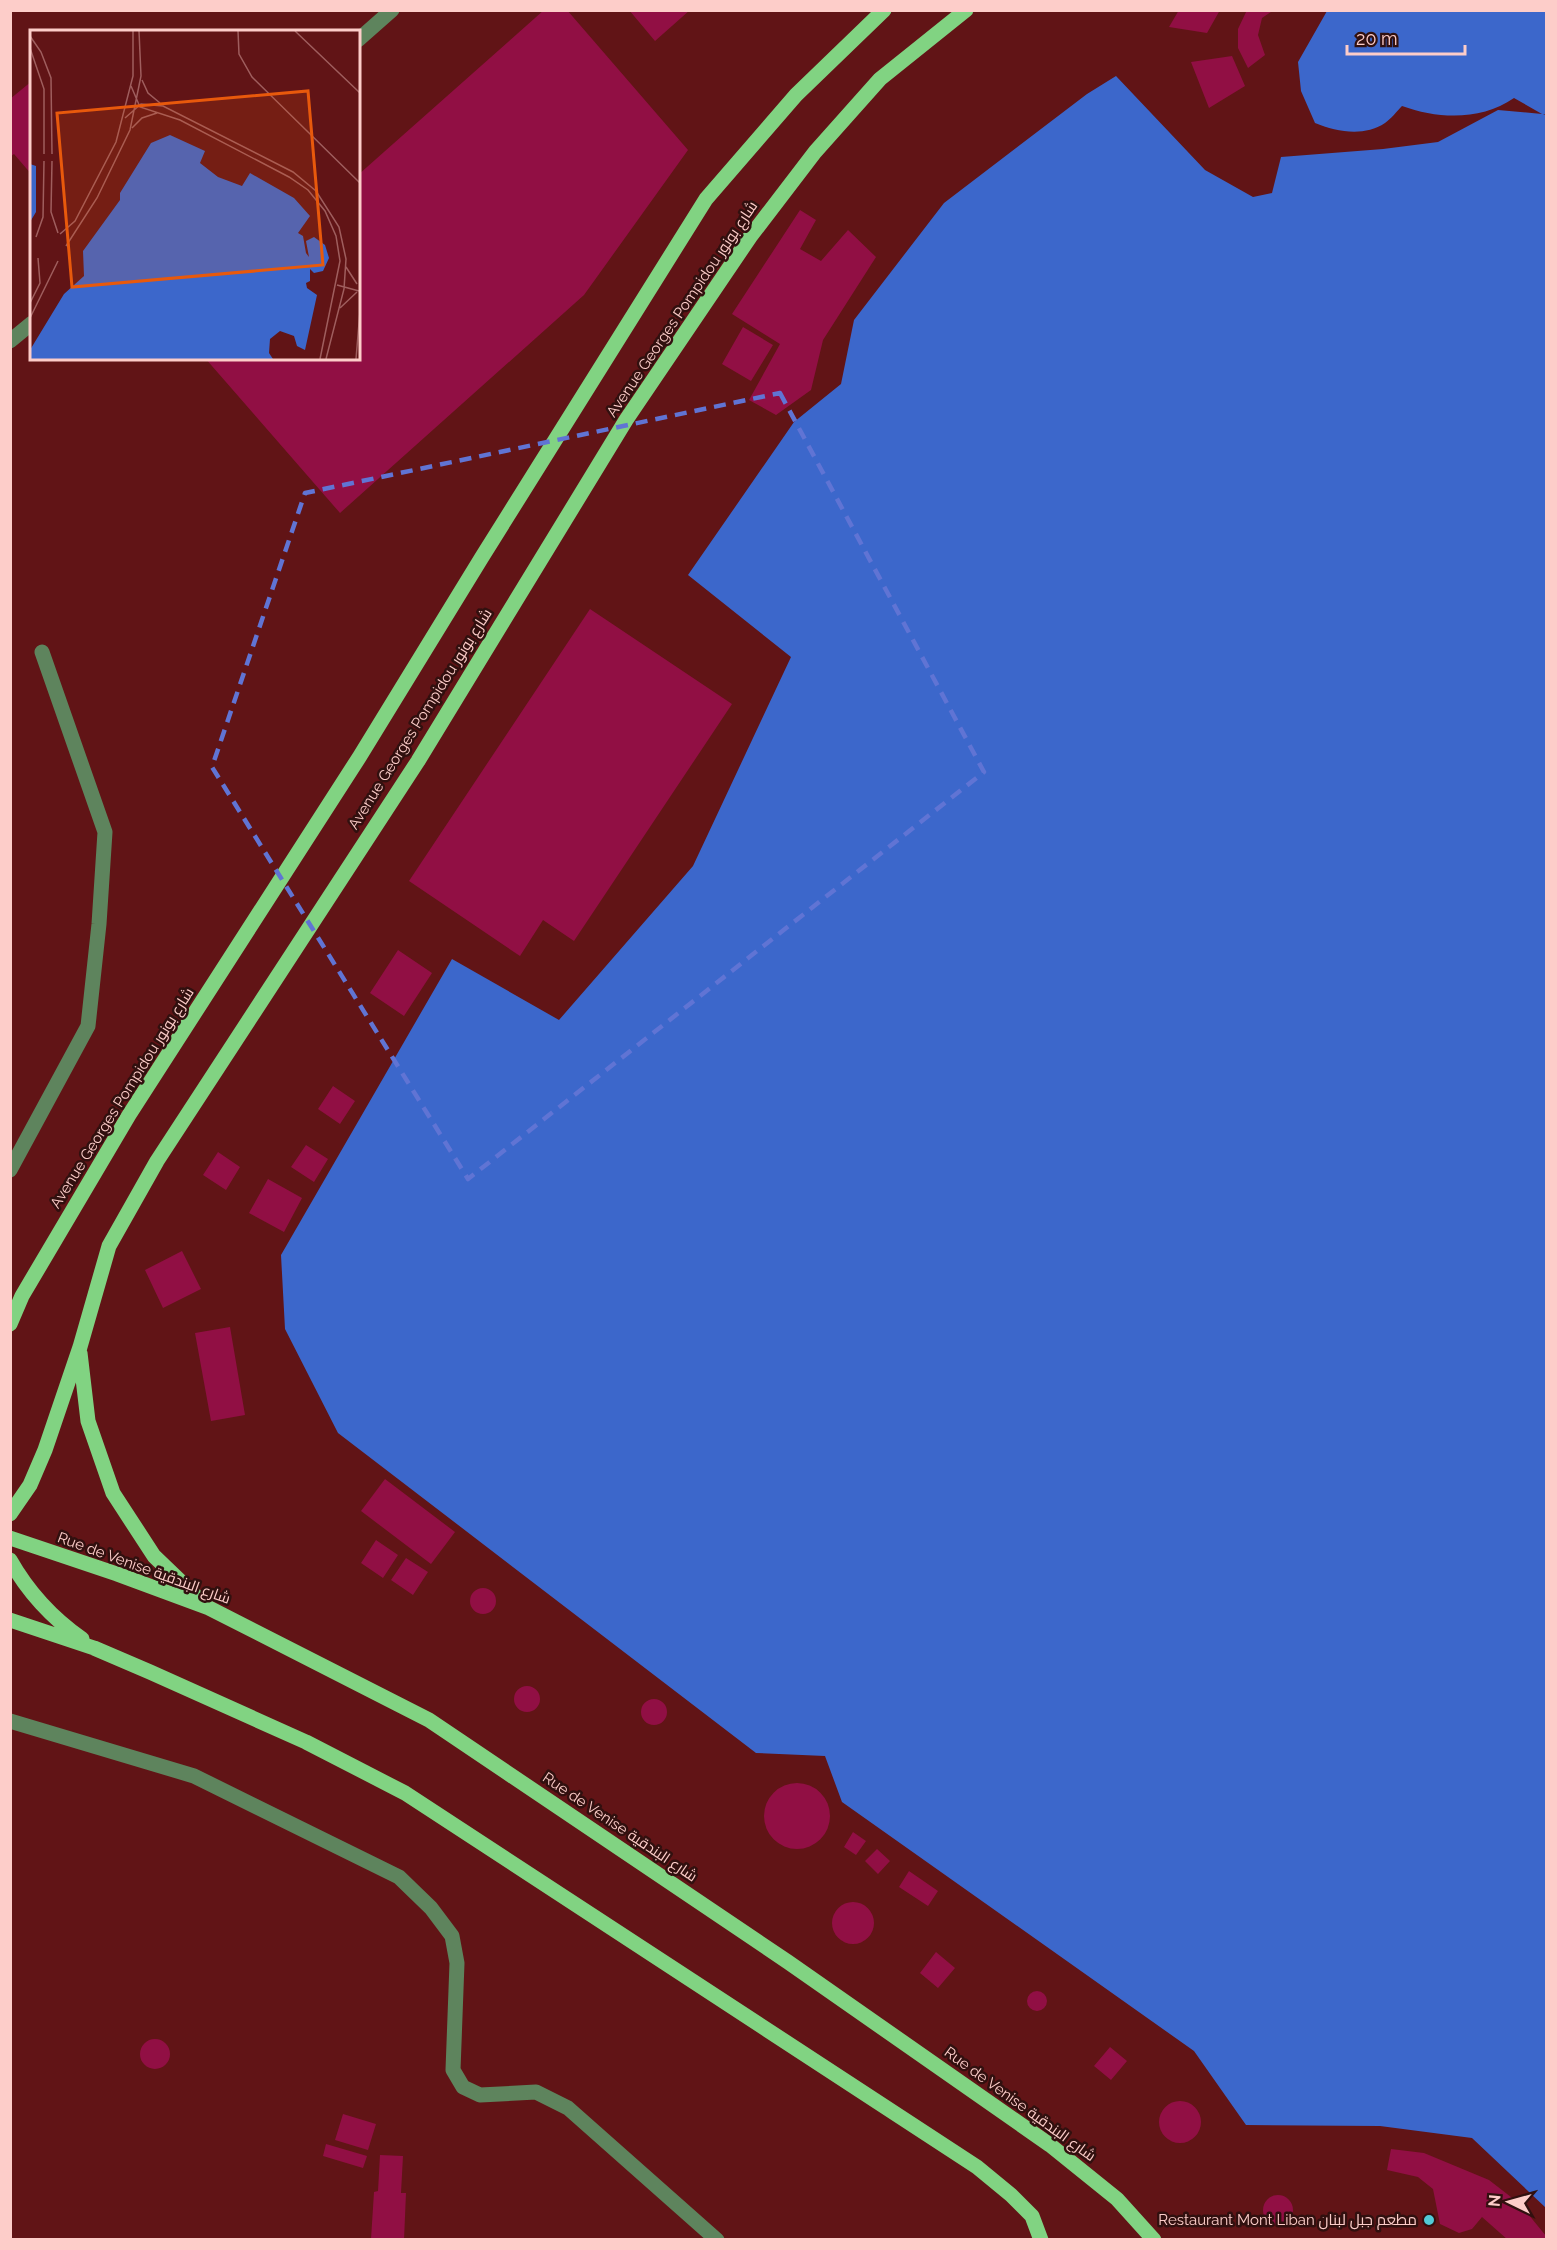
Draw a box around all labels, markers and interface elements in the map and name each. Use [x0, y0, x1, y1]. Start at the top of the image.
scale bar [1347, 18, 1466, 56]
text: 20 m [1356, 28, 1398, 49]
inset map [30, 30, 360, 360]
street label: Avenue Georges Pompidou شارع بونور [603, 198, 763, 422]
street label: Avenue Georges Pompidou شارع بونور [344, 605, 497, 834]
street label: Avenue Georges Pompidou شارع بونور [46, 984, 199, 1213]
street label: Rue de Venise شارع البندقية [54, 1528, 233, 1610]
street label: Rue de Venise شارع البندقية [538, 1768, 701, 1887]
street label: Rue de Venise شارع البندقية [940, 2043, 1099, 2167]
north arrow [1479, 2172, 1539, 2232]
text: N [1485, 2194, 1505, 2208]
place label: Restaurant Mont Liban مطعم جبل لبنان [1158, 2211, 1417, 2230]
marker: Restaurant Mont Liban مطعم جبل لبنان [1422, 2213, 1436, 2227]

